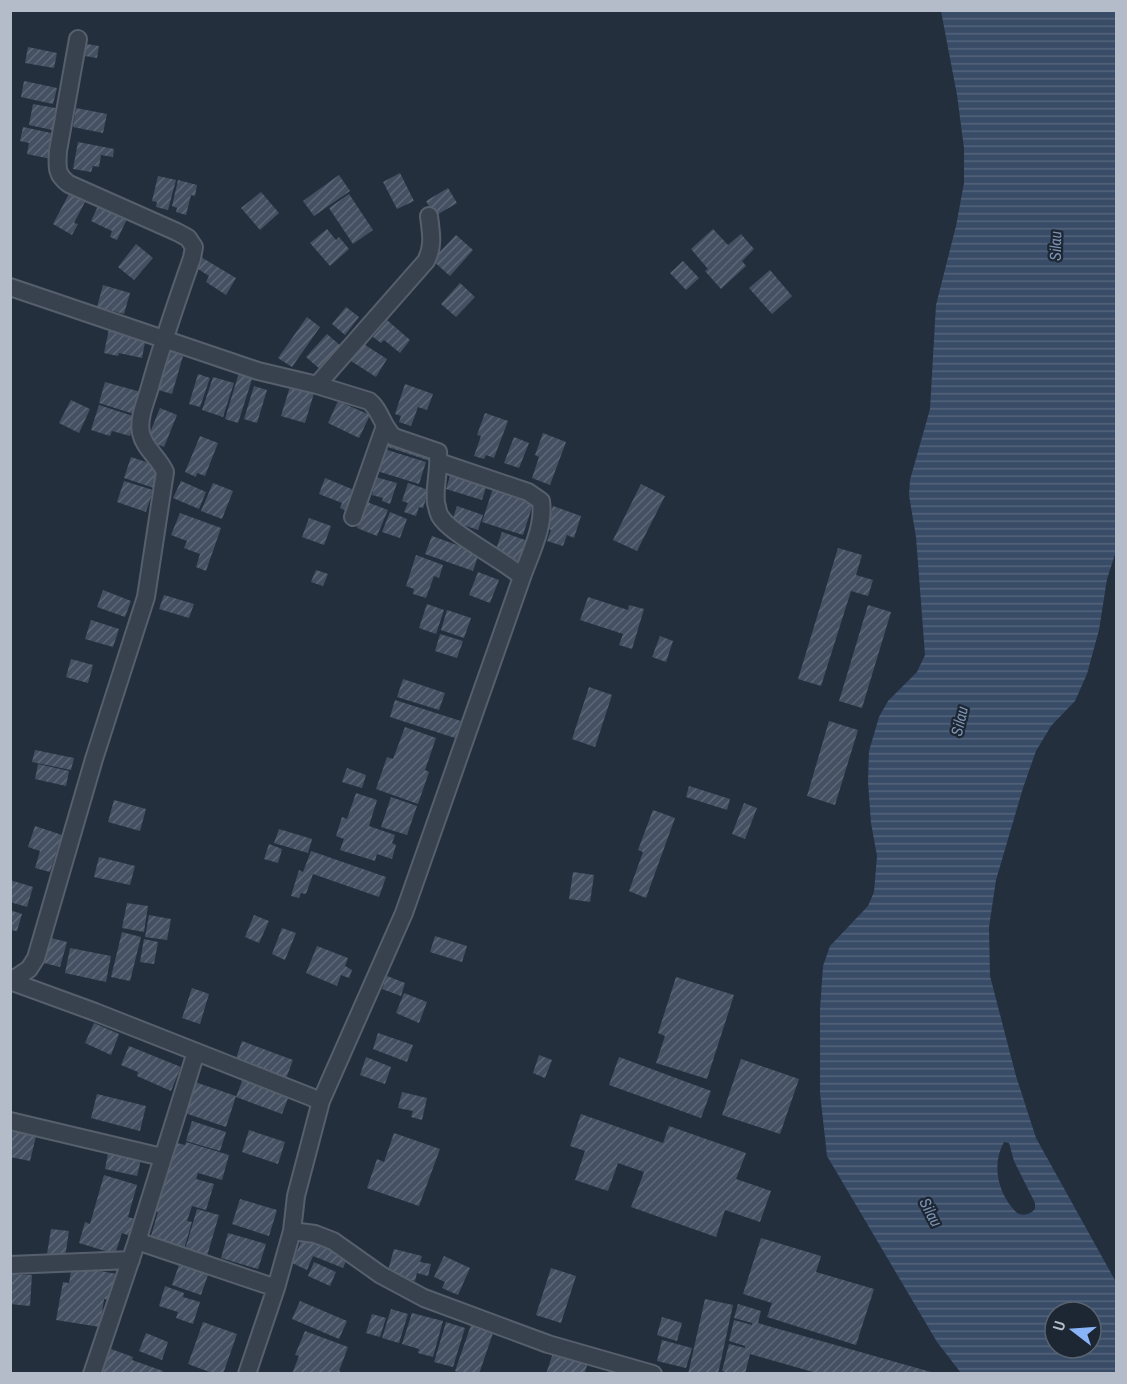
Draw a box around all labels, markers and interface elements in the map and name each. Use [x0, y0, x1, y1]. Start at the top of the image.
water label: Silau [1044, 231, 1066, 261]
water label: Silau [945, 704, 973, 738]
water label: Silau [914, 1194, 948, 1230]
north arrow [1043, 1300, 1103, 1360]
text: U [1047, 1318, 1071, 1333]

